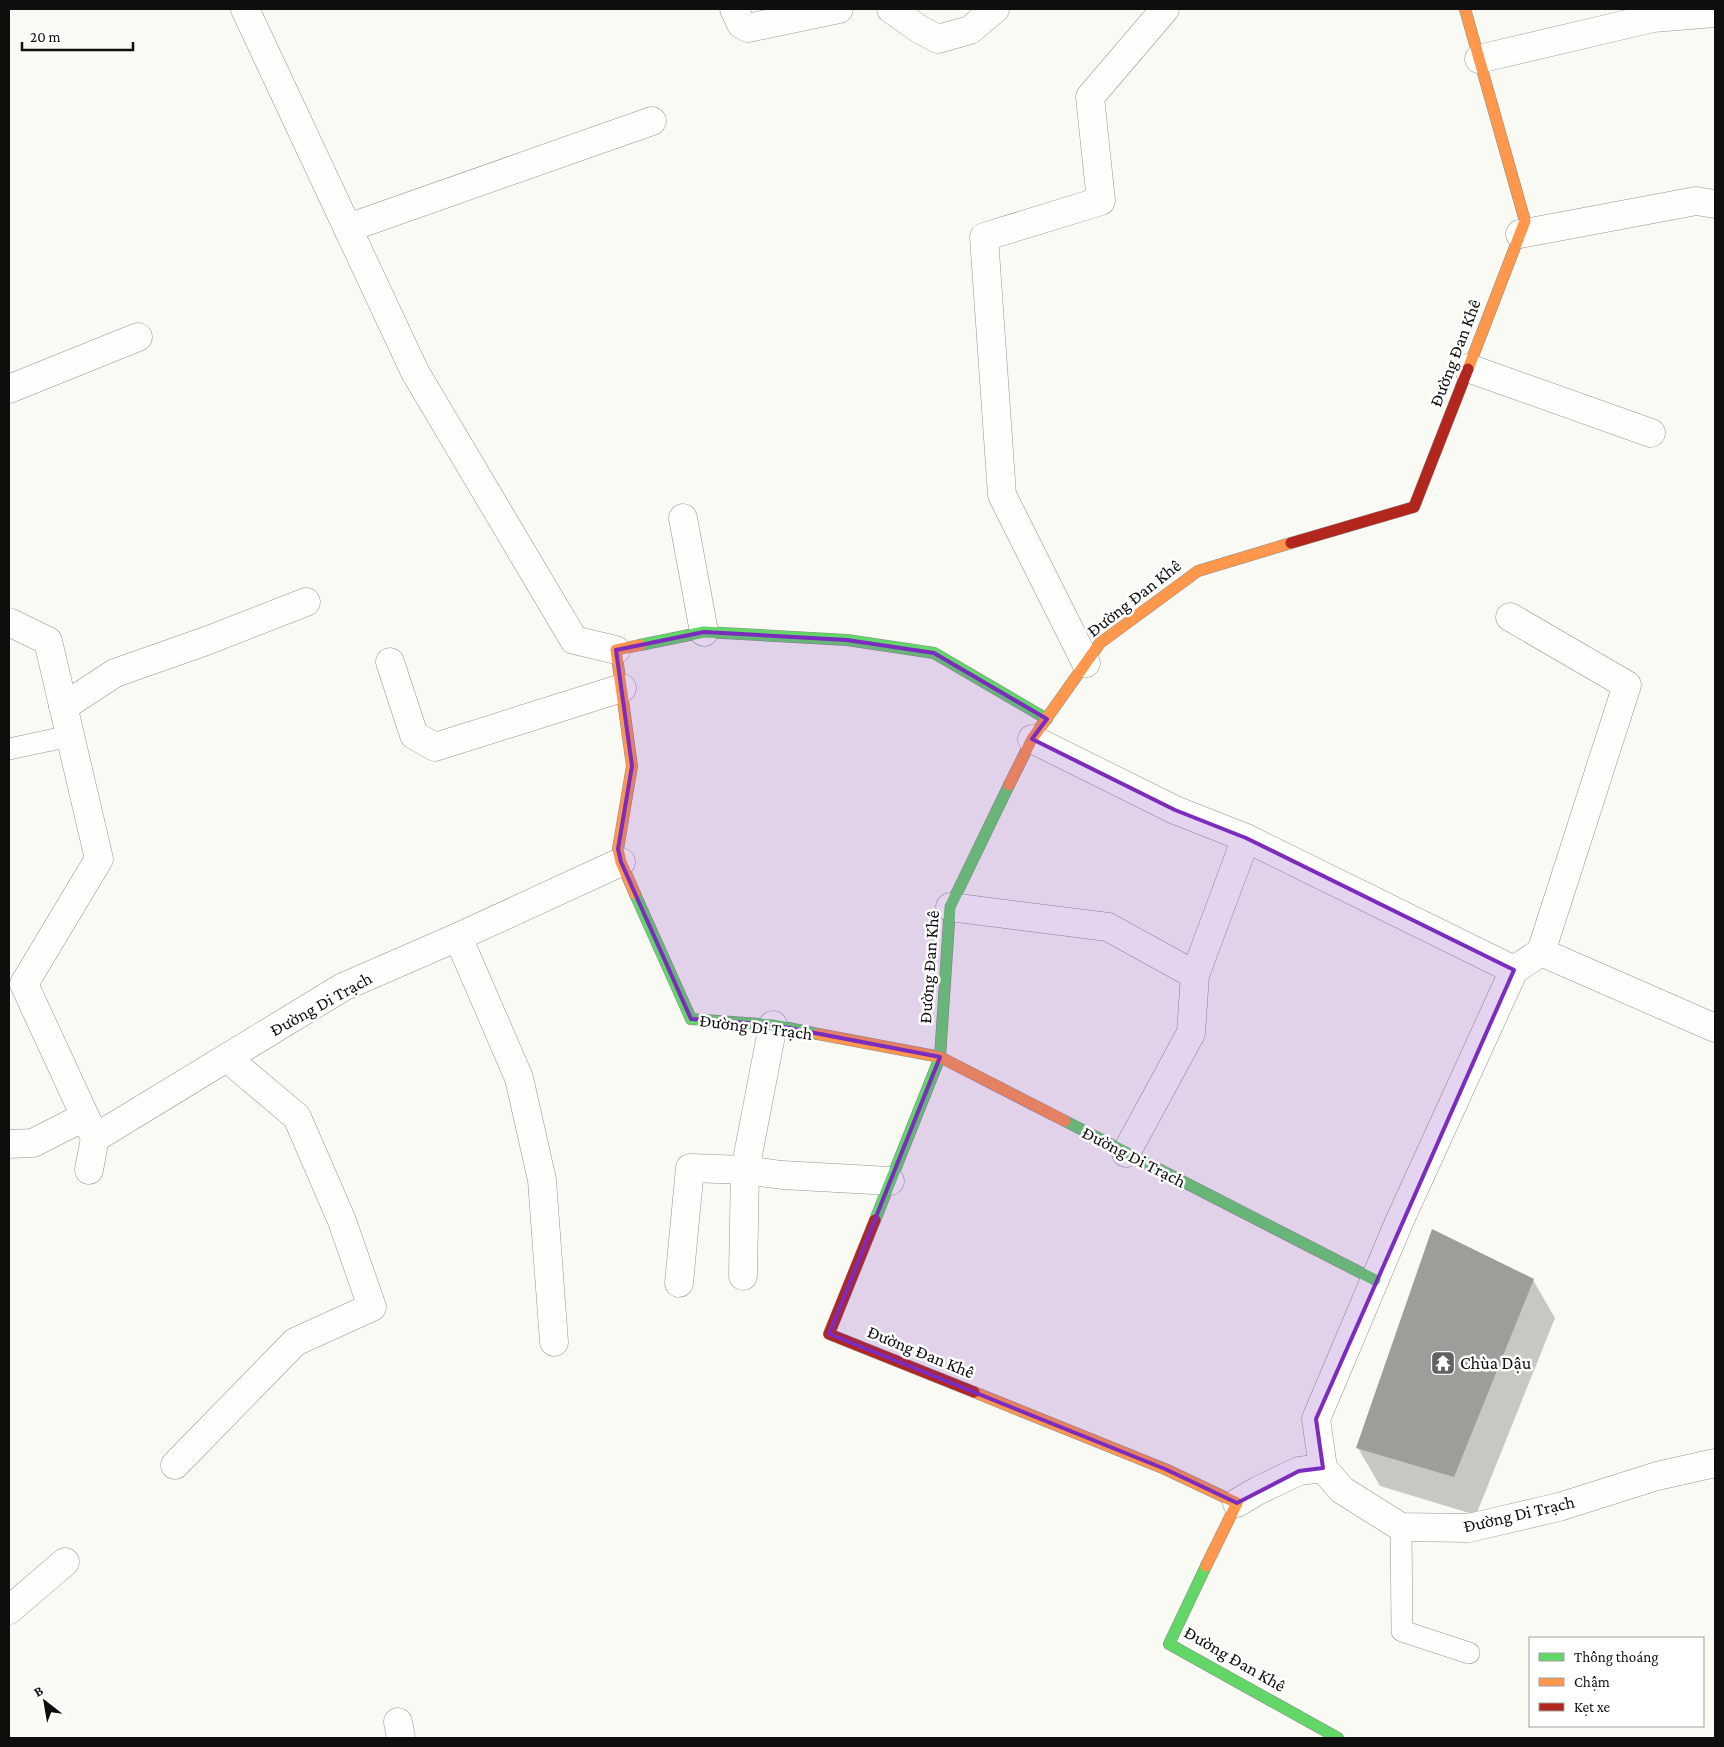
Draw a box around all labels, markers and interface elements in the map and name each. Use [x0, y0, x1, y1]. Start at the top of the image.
scale bar [22, 20, 134, 52]
text: 20 m [30, 29, 61, 45]
street label: Đường Đan Khê [1425, 296, 1485, 410]
street label: Đường Đan Khê [1083, 555, 1185, 641]
street label: Đường Đan Khê [915, 910, 943, 1024]
street label: Đường Di Trạch [267, 968, 376, 1040]
street label: Đường Di Trạch [698, 1010, 814, 1044]
street label: Đường Di Trạch [1079, 1122, 1189, 1192]
street label: Đường Đan Khê [865, 1321, 977, 1383]
temple icon: Chùa Dậu [1430, 1350, 1456, 1376]
place label: Chùa Dậu [1460, 1353, 1532, 1373]
street label: Đường Di Trạch [1461, 1491, 1577, 1537]
street label: Đường Đan Khê [1181, 1622, 1289, 1696]
legend [1529, 1637, 1704, 1727]
text: Thông thoáng [1574, 1649, 1659, 1666]
text: Chậm [1574, 1674, 1610, 1691]
north arrow [20, 1677, 70, 1727]
text: B [31, 1682, 46, 1700]
text: Kẹt xe [1574, 1699, 1611, 1716]

